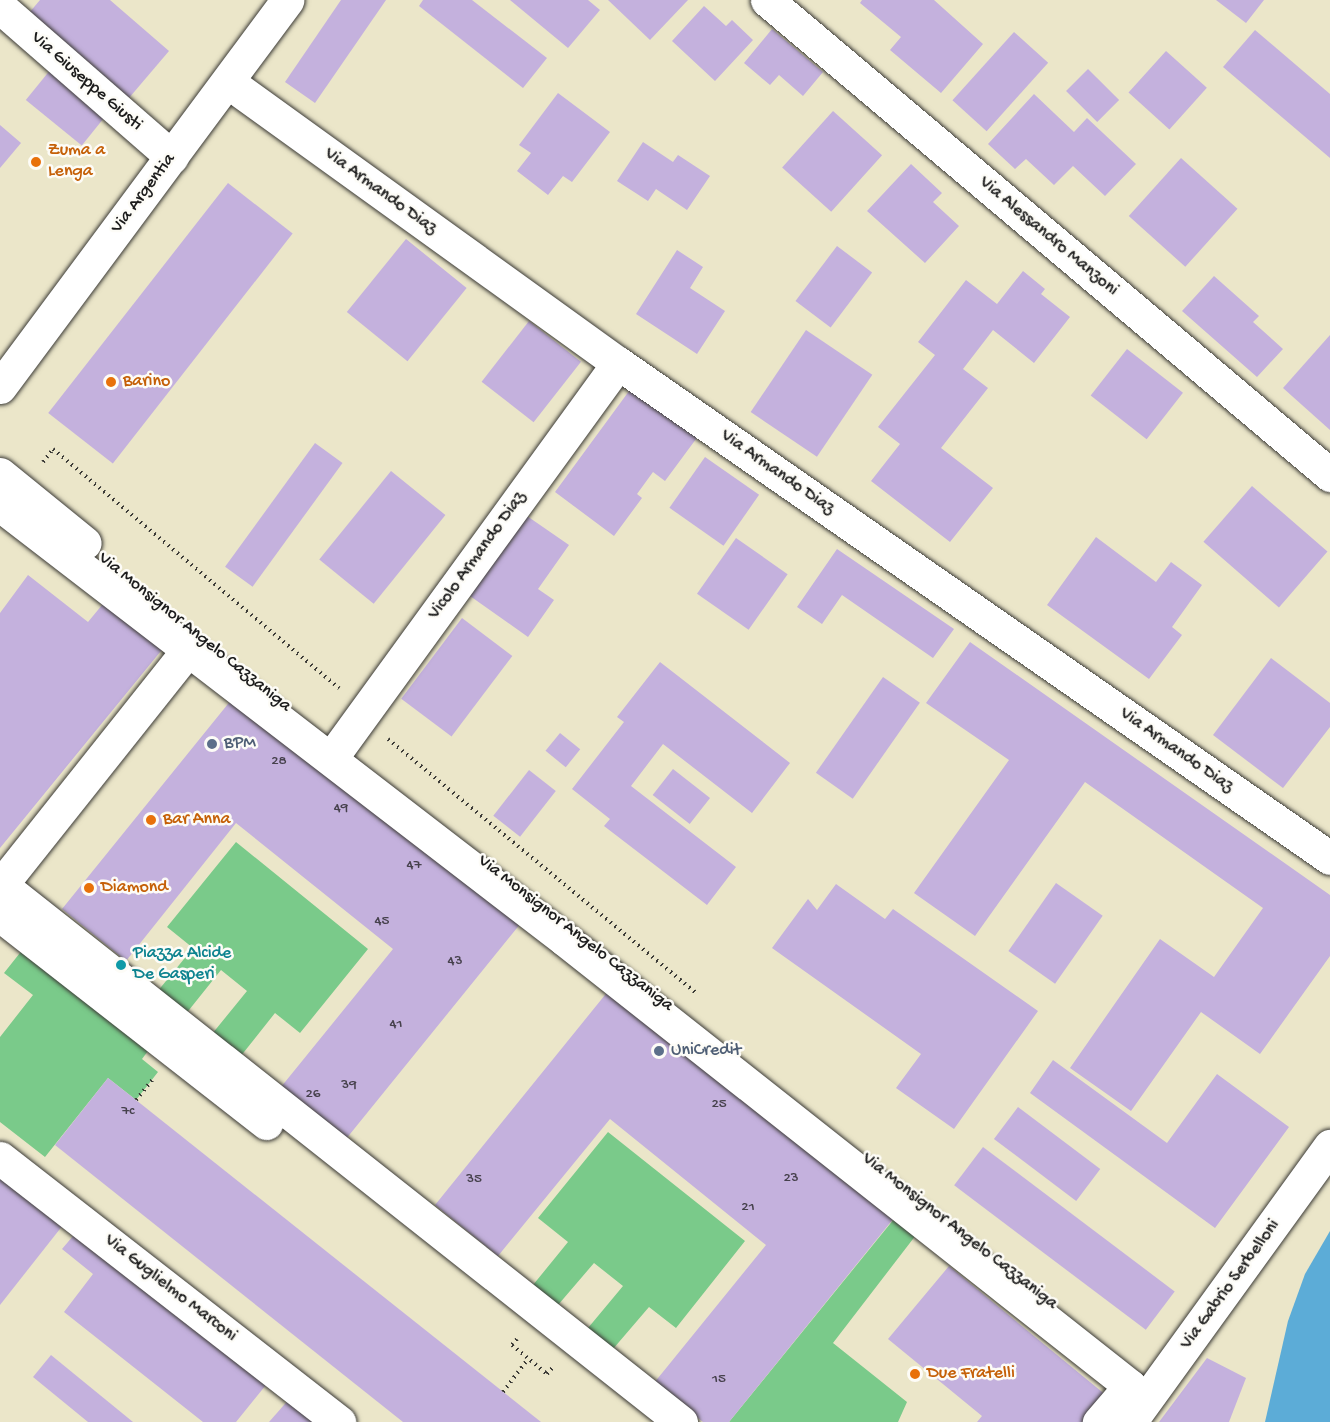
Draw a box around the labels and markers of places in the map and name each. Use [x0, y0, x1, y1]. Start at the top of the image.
place label: Zuma a Lenga [48, 141, 105, 184]
marker: Zuma a Lenga [29, 155, 43, 169]
place label: Barino [123, 371, 170, 393]
marker: Barino [104, 375, 118, 389]
place label: BPM [224, 733, 256, 755]
marker: BPM [205, 737, 219, 751]
place label: Bar Anna [163, 809, 231, 831]
marker: Bar Anna [144, 813, 158, 827]
place label: Diamond [101, 877, 168, 899]
marker: Diamond [82, 881, 96, 895]
place label: Piazza Alcide De Gasperi [133, 944, 231, 986]
marker: Piazza Alcide De Gasperi [114, 958, 128, 972]
place label: UniCredit [671, 1040, 741, 1062]
marker: UniCredit [652, 1044, 666, 1058]
place label: Due Fratelli [927, 1363, 1015, 1385]
marker: Due Fratelli [908, 1367, 922, 1381]

